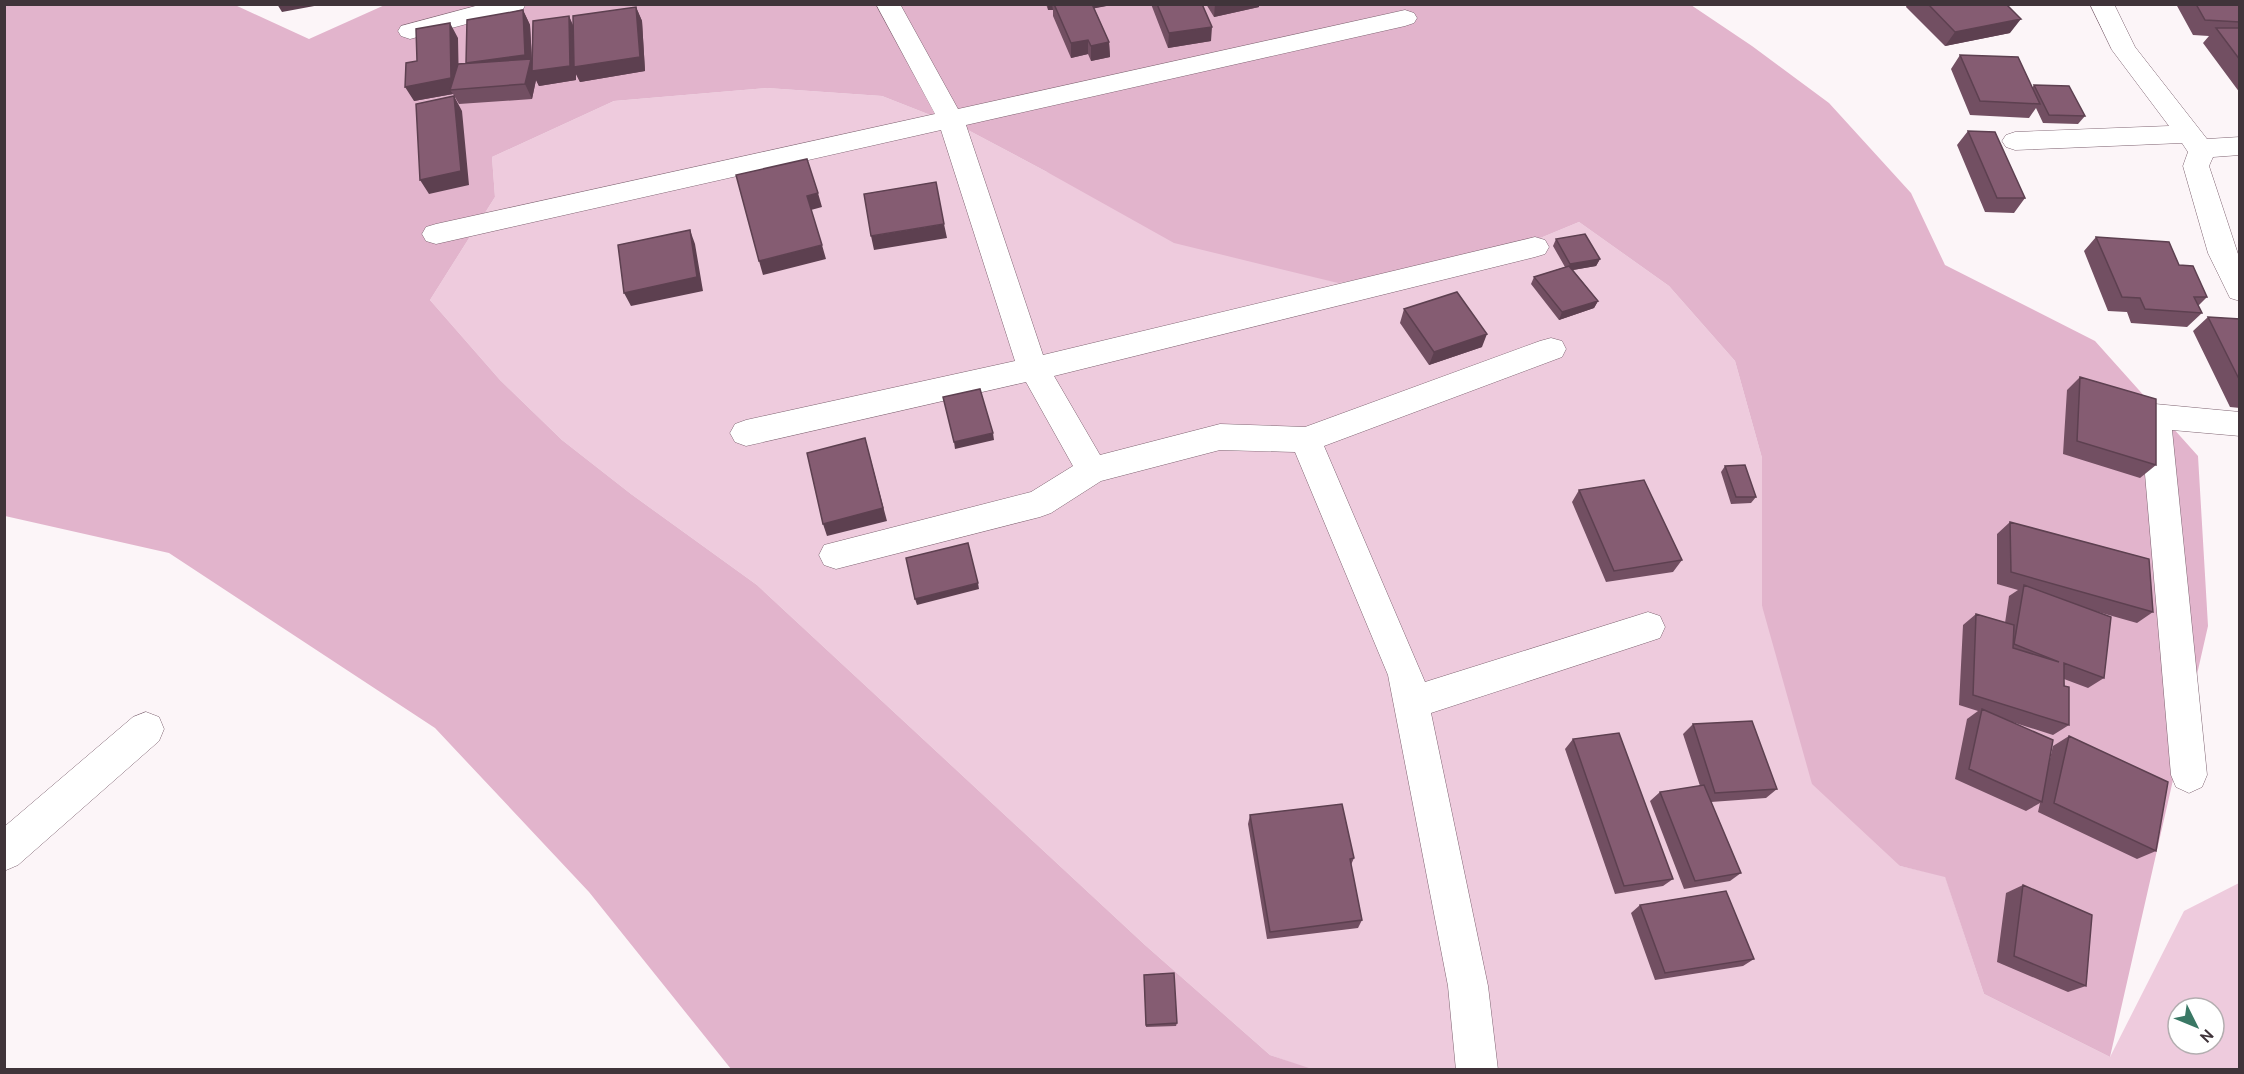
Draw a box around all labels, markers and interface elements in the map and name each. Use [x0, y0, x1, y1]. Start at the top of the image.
north arrow [2166, 996, 2226, 1056]
text: N [2196, 1025, 2217, 1047]

